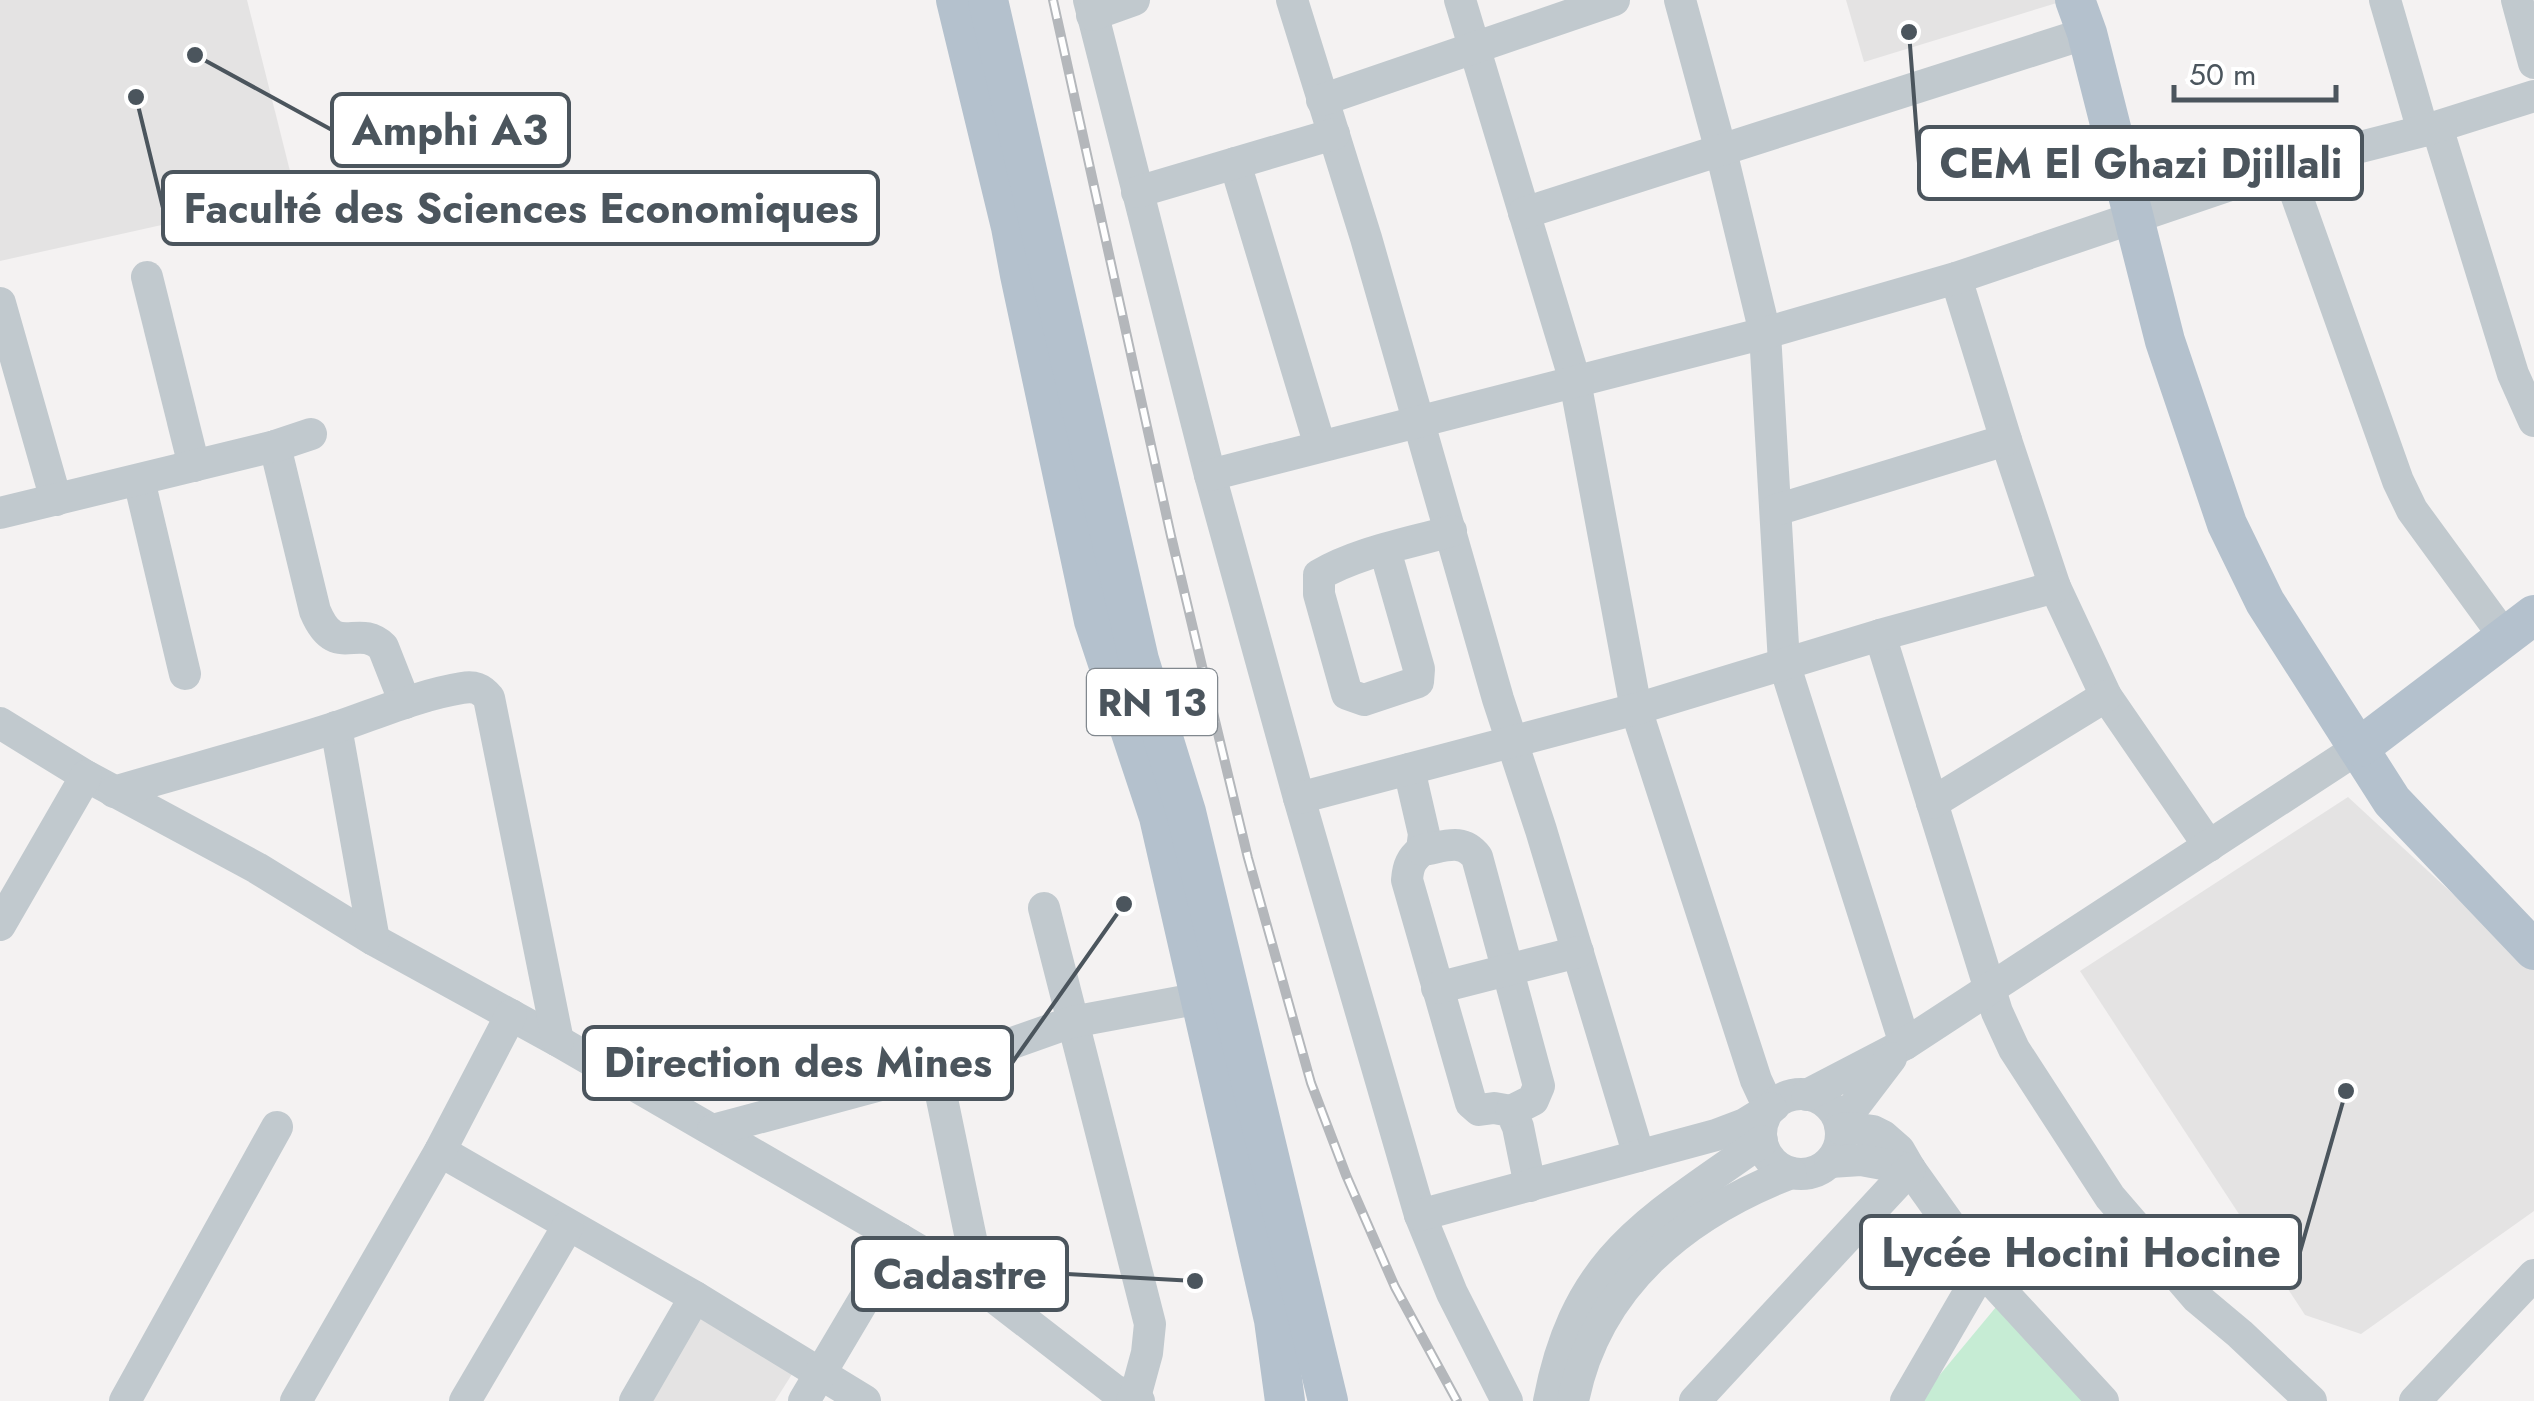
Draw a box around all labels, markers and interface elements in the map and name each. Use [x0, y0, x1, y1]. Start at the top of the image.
scale bar [2174, 40, 2336, 102]
text: 50 m [2189, 53, 2256, 96]
callout: Amphi A3 [332, 94, 569, 166]
text: Amphi A3 [351, 100, 548, 161]
callout: CEM El Ghazi Djillali [1919, 127, 2362, 199]
text: CEM El Ghazi Djillali [1940, 133, 2342, 194]
callout: Faculté des Sciences Economiques [163, 172, 878, 244]
text: Faculté des Sciences Economiques [183, 178, 859, 239]
road number: RN 13 [1087, 669, 1217, 735]
callout: Direction des Mines [584, 1027, 1012, 1099]
text: Direction des Mines [604, 1032, 992, 1093]
callout: Lycée Hocini Hocine [1861, 1216, 2300, 1288]
text: Lycée Hocini Hocine [1881, 1222, 2281, 1283]
callout: Cadastre [853, 1238, 1067, 1310]
text: Cadastre [873, 1244, 1047, 1305]

